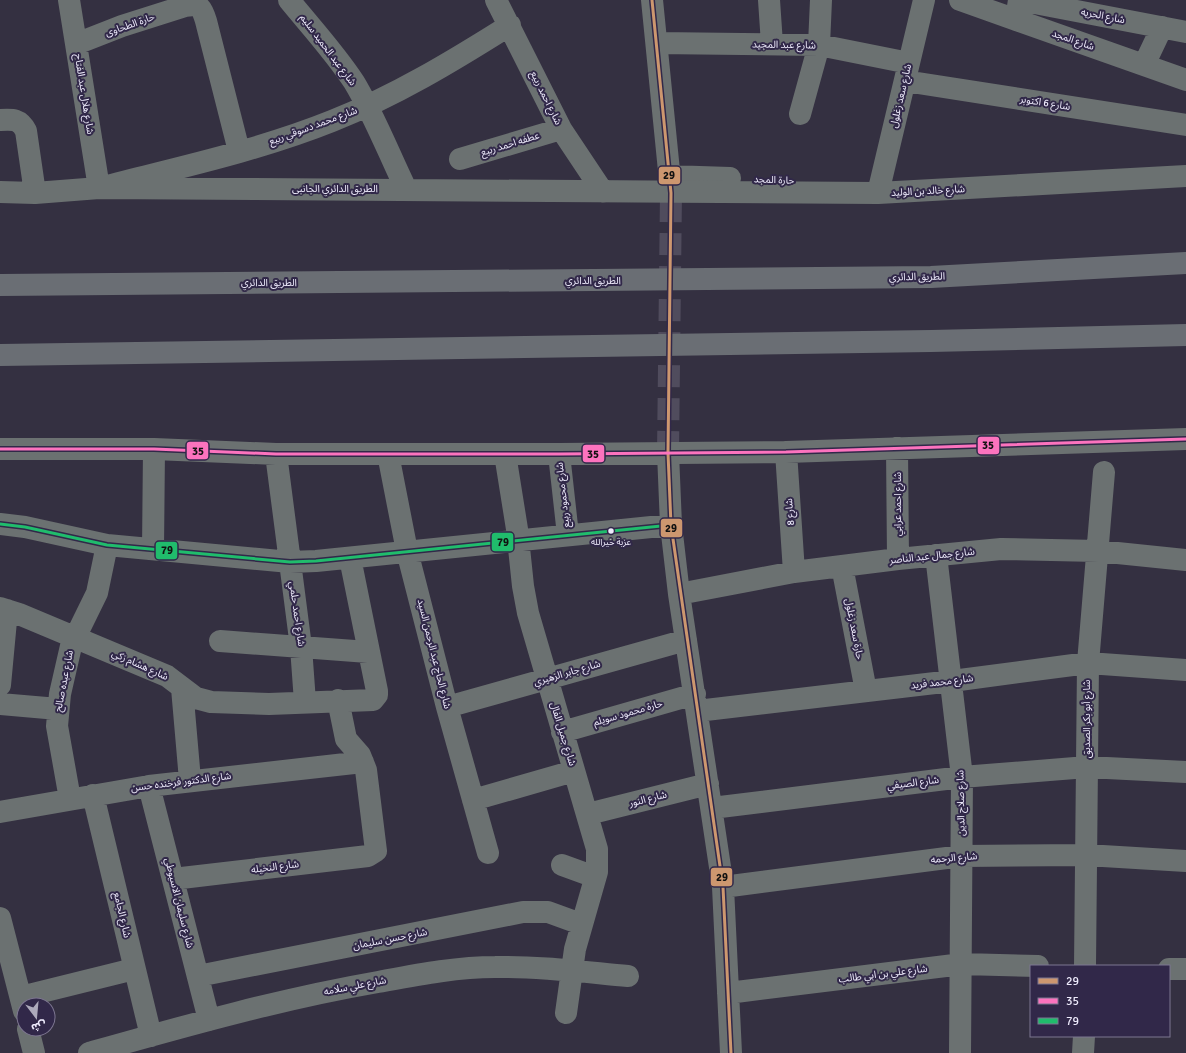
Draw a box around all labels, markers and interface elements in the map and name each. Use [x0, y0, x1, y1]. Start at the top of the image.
street label: شارع الحريه [1080, 6, 1126, 27]
street label: حارة الطحاوى [104, 11, 157, 39]
street label: شارع عبد الحميد سليم [296, 12, 359, 89]
street label: شارع المجد [1050, 27, 1096, 54]
street label: شارع عبد المجيد [752, 38, 816, 53]
street label: شارع هلال عبد الفتاح [71, 53, 96, 136]
street label: شارع سعد زغلول [888, 63, 915, 129]
street label: شارع احمد ربيع [527, 69, 564, 127]
street label: شارع 6 اكتوبر [1018, 93, 1071, 114]
street label: شارع محمد دسوقي ربيع [267, 104, 359, 149]
street label: عطفه احمد ربيع [479, 129, 541, 160]
line badge: 29 [658, 166, 681, 185]
text: 29 [663, 169, 675, 182]
street label: حارة المجد [753, 173, 795, 187]
street label: الطريق الدائري الجانبى [292, 183, 378, 196]
street label: شارع خالد بن الوليد [891, 183, 966, 200]
street label: الطريق الدائري [889, 271, 945, 285]
street label: الطريق الدائري [565, 275, 621, 288]
street label: الطريق الدائري [241, 277, 297, 290]
line badge: 35 [977, 436, 1000, 455]
text: 35 [982, 439, 994, 452]
line badge: 35 [186, 441, 209, 460]
line badge: 35 [582, 444, 605, 463]
text: 35 [192, 445, 204, 458]
text: 35 [587, 448, 599, 461]
street label: شارع محمود ربيع [554, 461, 573, 528]
street label: شارع احمد عرابي [892, 472, 905, 536]
street label: شارع 8 [783, 498, 798, 526]
line badge: 29 [660, 518, 683, 538]
text: 29 [665, 522, 677, 535]
marker: عزبة خيرالله [606, 526, 616, 536]
line badge: 79 [491, 532, 514, 552]
text: 79 [497, 536, 509, 549]
place label: عزبة خيرالله [591, 537, 632, 548]
line badge: 79 [155, 541, 178, 560]
text: 79 [161, 544, 173, 557]
street label: شارع جمال عبد الناصر [888, 546, 976, 568]
street label: شارع احمد حلمي [285, 581, 308, 648]
street label: حارة سعد زغلول [842, 597, 866, 661]
street label: شارع الحاج عبد الرحمن السيد [414, 598, 453, 711]
street label: شارع هشام زكي [109, 647, 170, 685]
street label: شارع عبده صالح [52, 649, 77, 713]
street label: شارع جابر الزهيري [532, 658, 602, 690]
street label: شارع محمد فريد [910, 672, 974, 693]
street label: شارع أبو بكر الصديق [1081, 680, 1094, 758]
street label: حارة محمود سويلم [592, 697, 664, 730]
street label: شارع جميل الفال [547, 701, 578, 768]
street label: شارع الدكتور فرخنده حسن [130, 770, 232, 795]
street label: شارع صلاح الدين [954, 770, 969, 836]
street label: شارع الصيفي [886, 774, 940, 793]
street label: شارع النور [627, 788, 669, 811]
street label: شارع الرحمه [930, 850, 978, 867]
street label: شارع سليمان الاسيوطي [161, 857, 196, 950]
street label: شارع النخيله [250, 858, 300, 877]
line badge: 29 [710, 867, 733, 887]
text: 29 [716, 871, 728, 884]
street label: شارع الجامع [110, 891, 133, 939]
street label: شارع حسن سليمان [352, 926, 429, 953]
street label: شارع علي بن ابي طالب [838, 963, 928, 987]
legend [1030, 965, 1170, 1037]
street label: شارع علي سلامه [323, 974, 388, 999]
text: 29 [1066, 974, 1079, 989]
text: 35 [1066, 994, 1079, 1009]
north arrow [16, 997, 56, 1037]
text: 79 [1066, 1014, 1079, 1029]
text: ش [30, 1018, 48, 1034]

